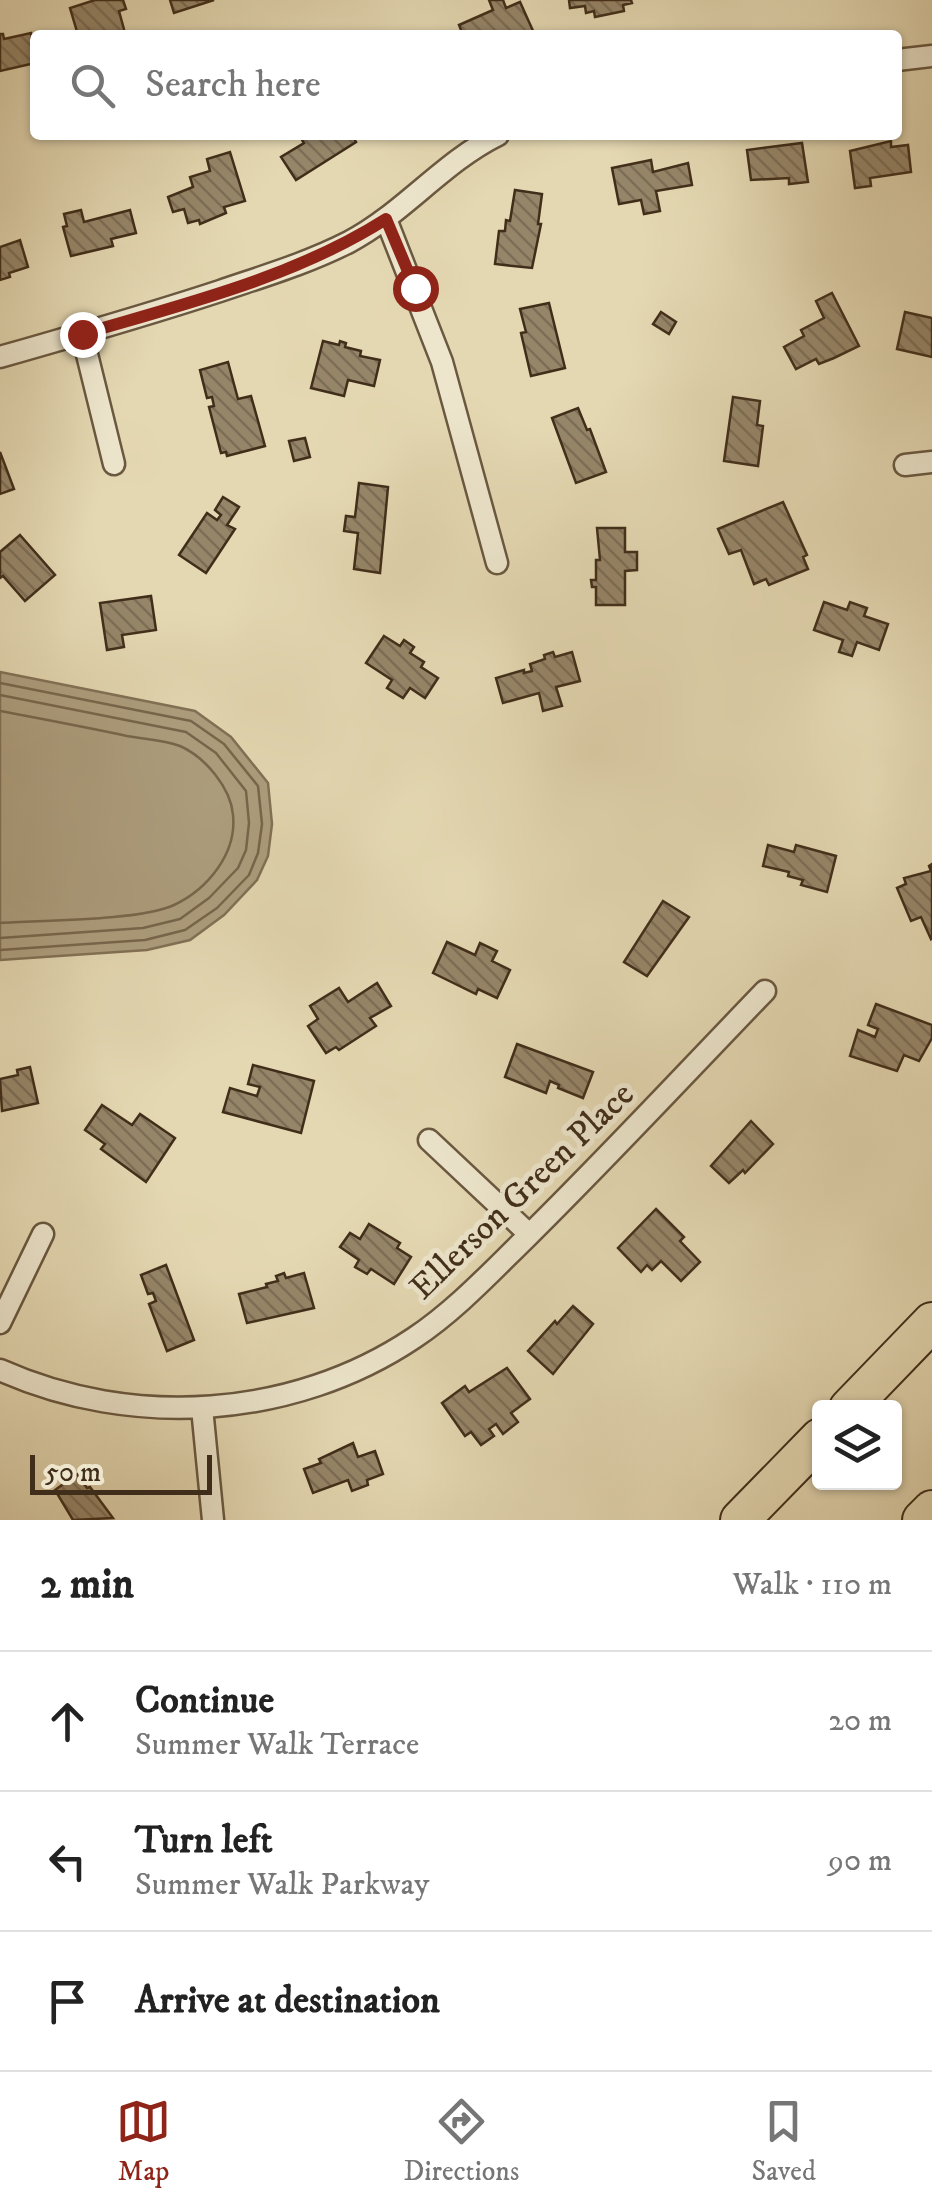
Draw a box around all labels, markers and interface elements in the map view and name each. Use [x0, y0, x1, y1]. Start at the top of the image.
search box [30, 30, 902, 140]
icon: search [65, 58, 120, 113]
text: Search here [145, 61, 321, 109]
route start [393, 266, 439, 312]
route end [60, 312, 106, 358]
street label: Ellerson Green Place [401, 1073, 644, 1310]
map controls [812, 1400, 902, 1490]
button: layers [812, 1400, 902, 1490]
scale bar [30, 1450, 212, 1494]
text: 50 m [45, 1455, 101, 1490]
text: 2 min [40, 1559, 134, 1611]
text: Walk · 110 m [733, 1565, 892, 1605]
text: Continue [135, 1677, 274, 1725]
icon: ahead [40, 1694, 95, 1749]
text: 20 m [828, 1701, 892, 1741]
text: Summer Walk Terrace [135, 1725, 419, 1765]
text: Turn left [135, 1817, 273, 1865]
icon: left [40, 1834, 95, 1889]
text: 90 m [828, 1841, 892, 1881]
text: Summer Walk Parkway [135, 1865, 429, 1905]
icon: arrive [40, 1974, 95, 2029]
text: Arrive at destination [135, 1977, 440, 2025]
tab: Map [116, 2094, 171, 2189]
tab: Directions [403, 2094, 519, 2189]
tab: Saved [752, 2094, 816, 2189]

